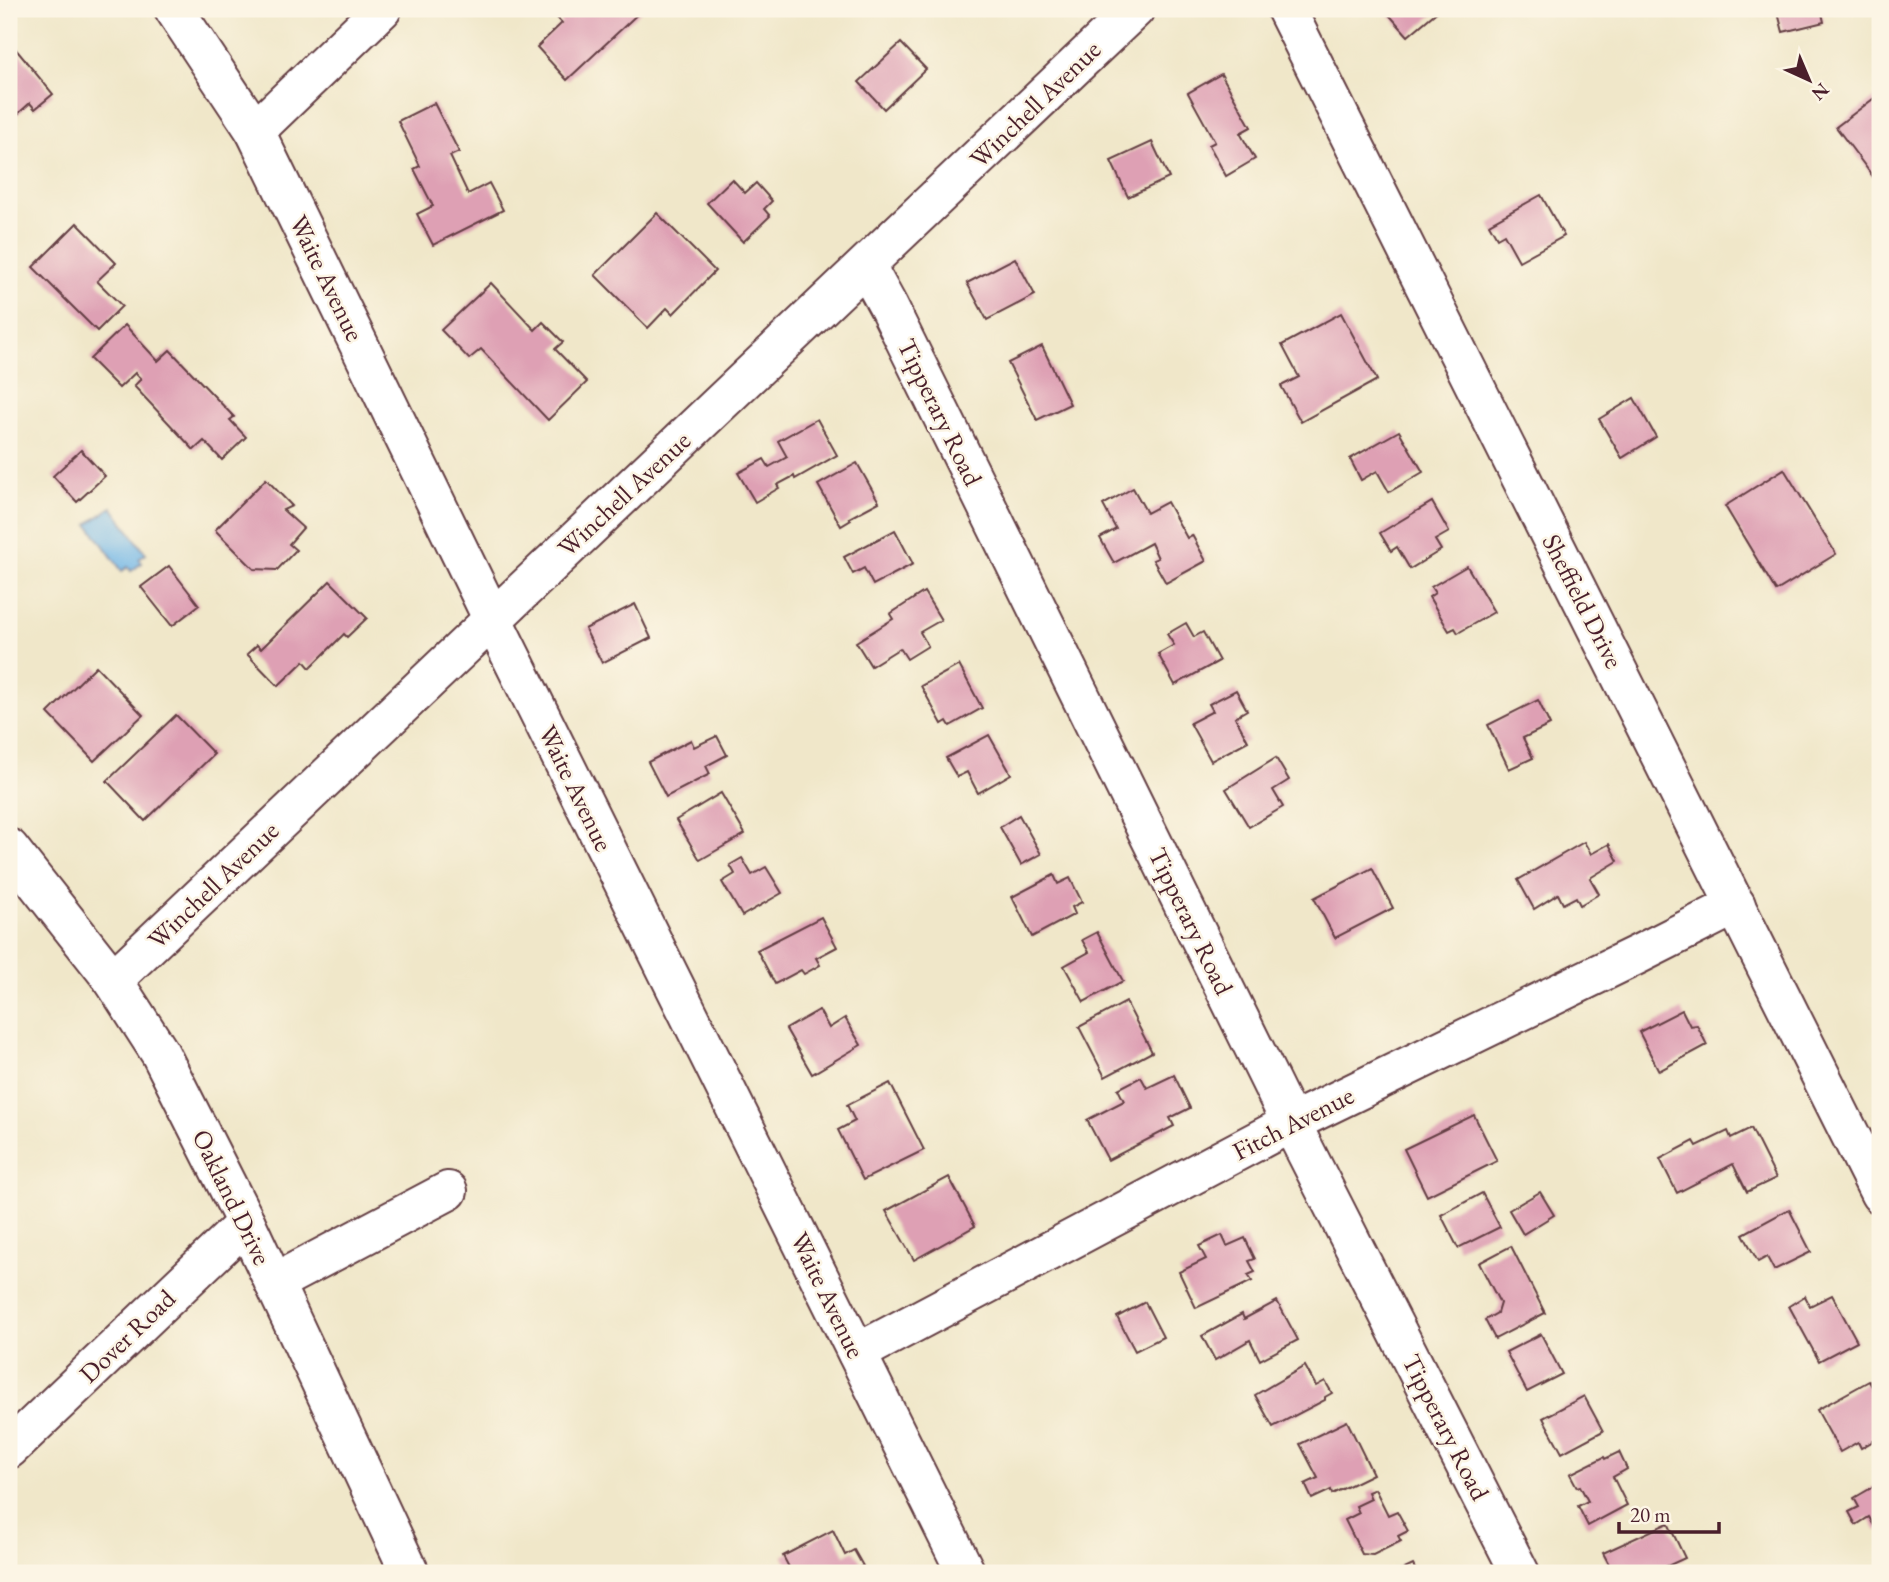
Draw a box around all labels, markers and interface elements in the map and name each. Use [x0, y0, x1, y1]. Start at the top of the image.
street label: Winchell Avenue [962, 33, 1108, 175]
north arrow [1773, 46, 1843, 116]
text: N [1806, 78, 1835, 107]
street label: Waite Avenue [282, 209, 372, 347]
street label: Tipperary Road [890, 333, 991, 492]
street label: Winchell Avenue [550, 424, 698, 564]
street label: Sheffield Drive [1535, 528, 1631, 674]
street label: Waite Avenue [531, 719, 621, 857]
street label: Winchell Avenue [140, 814, 286, 956]
street label: Tipperary Road [1141, 842, 1242, 1001]
street label: Fitch Avenue [1227, 1078, 1359, 1168]
street label: Oakland Drive [185, 1124, 279, 1270]
street label: Waite Avenue [783, 1226, 873, 1364]
street label: Dover Road [72, 1281, 183, 1390]
street label: Tipperary Road [1395, 1348, 1498, 1507]
scale bar [1619, 1491, 1719, 1535]
text: 20 m [1630, 1501, 1671, 1528]

